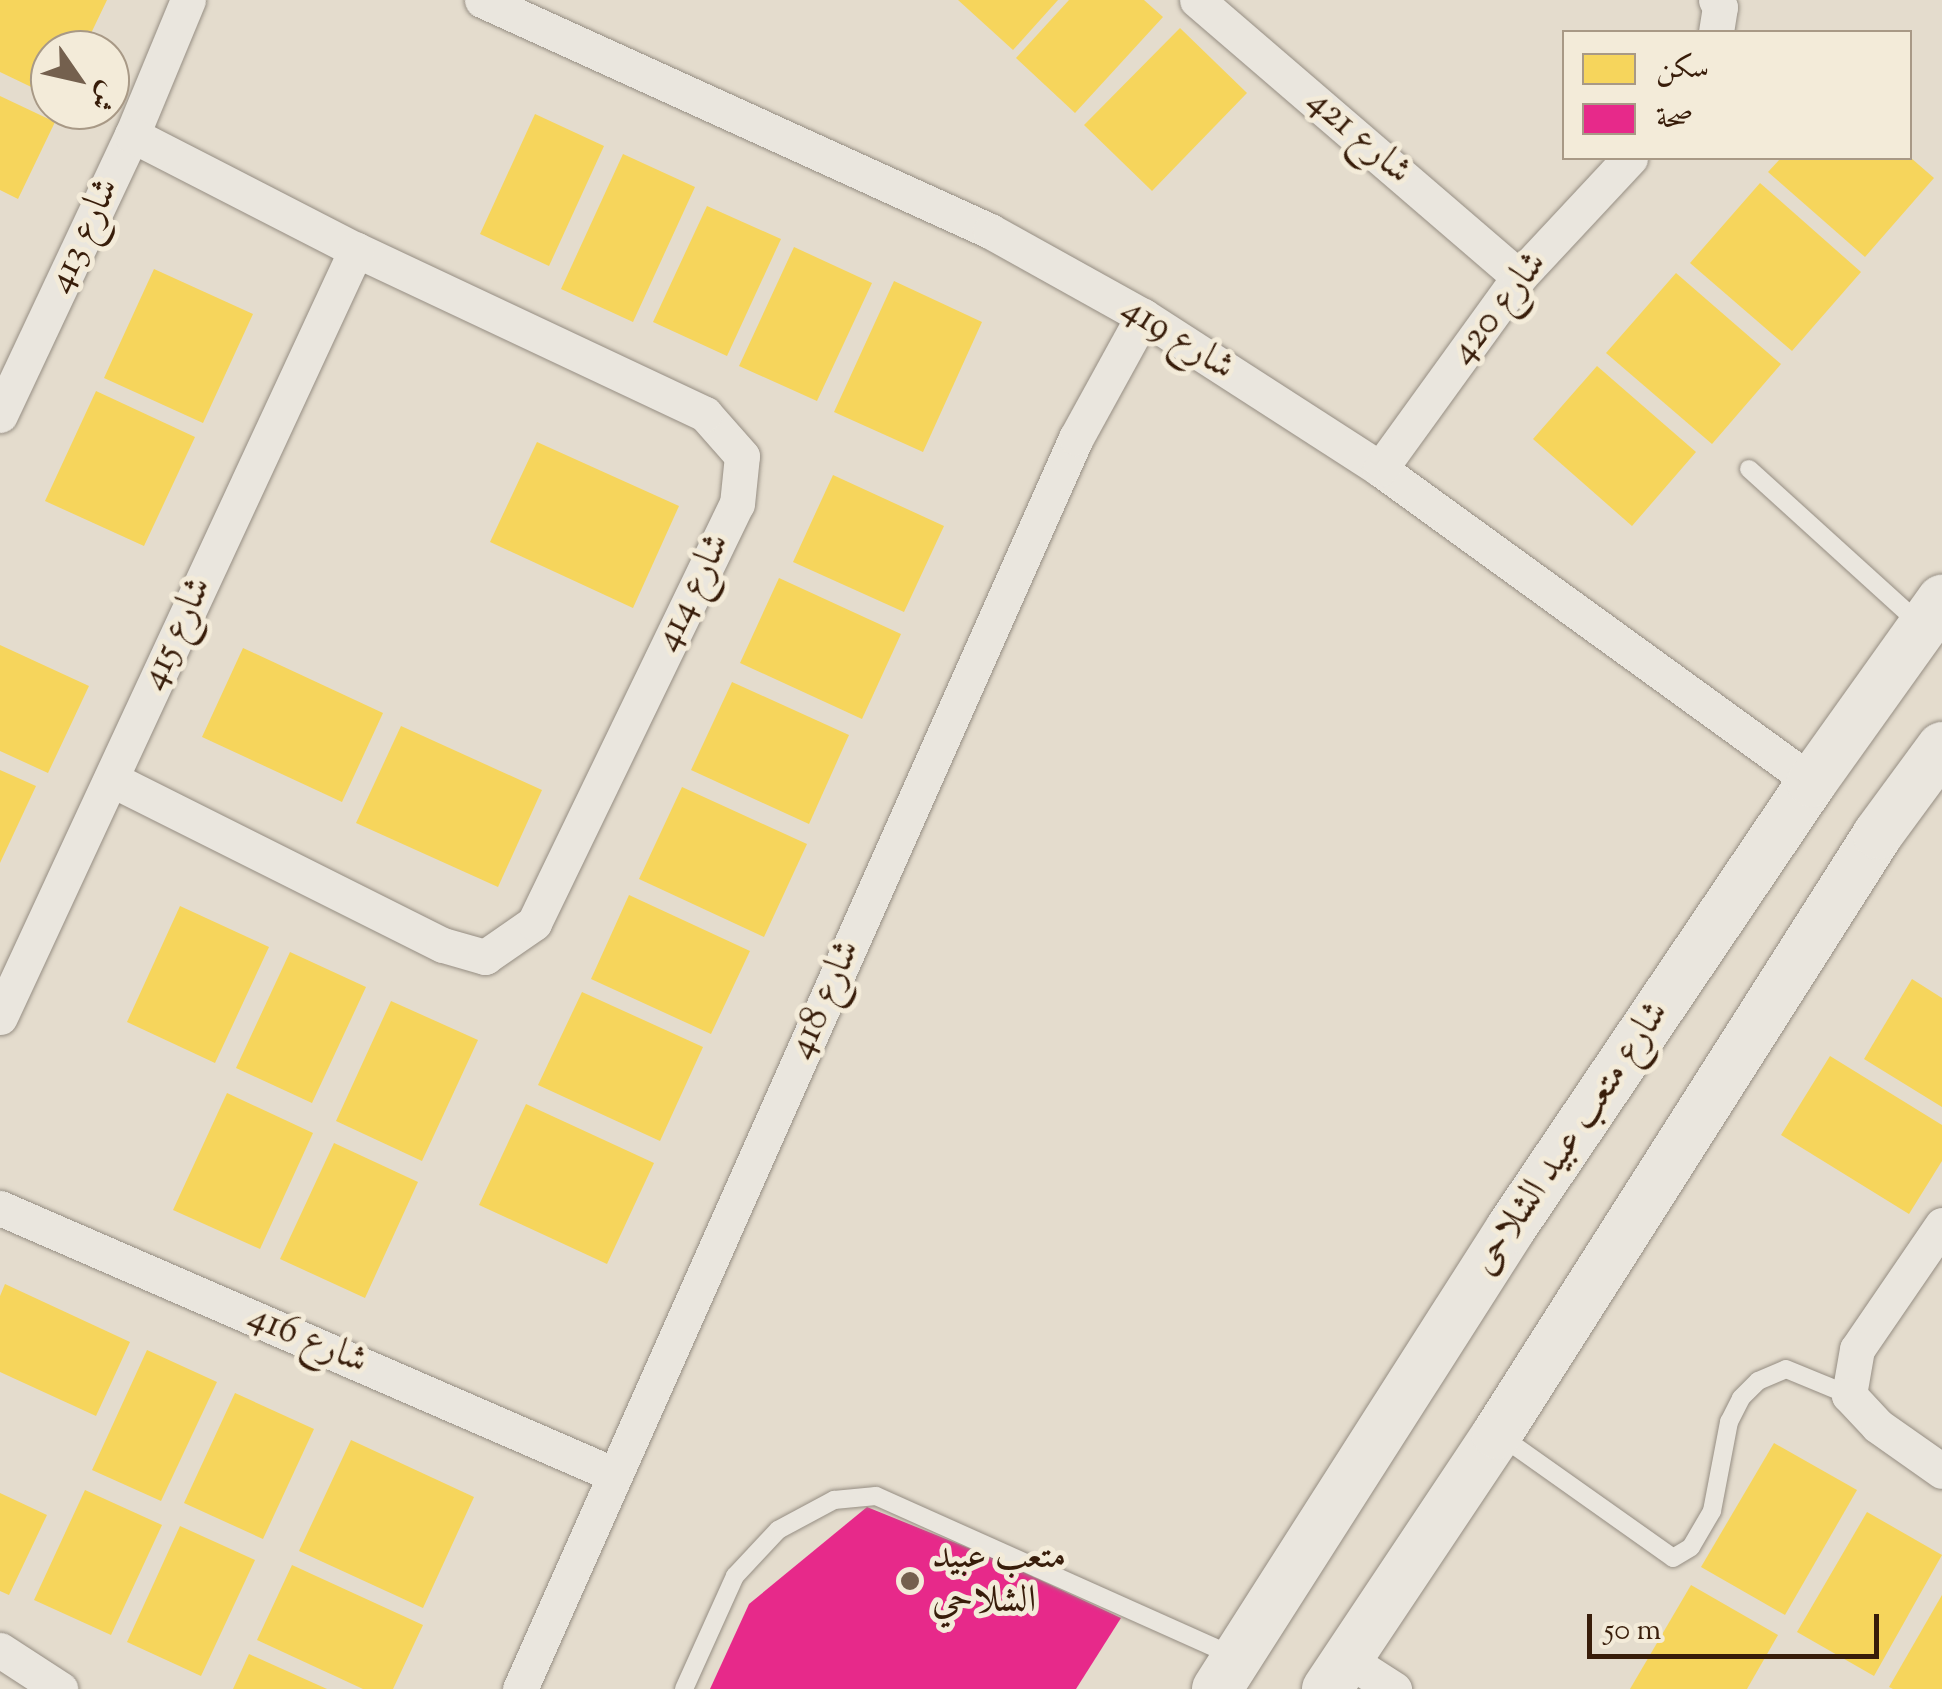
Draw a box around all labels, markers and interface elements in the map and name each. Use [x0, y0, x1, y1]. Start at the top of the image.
north arrow [30, 30, 130, 130]
legend [1562, 30, 1912, 160]
text: سكن [1656, 48, 1709, 91]
text: ش [79, 73, 128, 118]
street label: شارع 421 [1296, 80, 1420, 196]
text: صحة [1656, 98, 1693, 141]
street label: شارع 413 [39, 171, 131, 301]
street label: شارع 420 [1442, 243, 1558, 375]
street label: شارع 419 [1112, 288, 1242, 392]
street label: شارع 414 [646, 527, 742, 659]
street label: شارع 415 [132, 570, 224, 698]
street label: شارع 418 [780, 934, 872, 1066]
street label: شارع متعب عبيد الشلاحى [1463, 993, 1681, 1285]
street label: شارع 416 [241, 1296, 373, 1386]
place label: متعب عبيد الشلاحي [932, 1536, 1066, 1626]
marker: متعب عبيد الشلاحي [897, 1568, 923, 1594]
scale bar [1592, 1594, 1884, 1656]
text: 50 m [1604, 1610, 1661, 1653]

